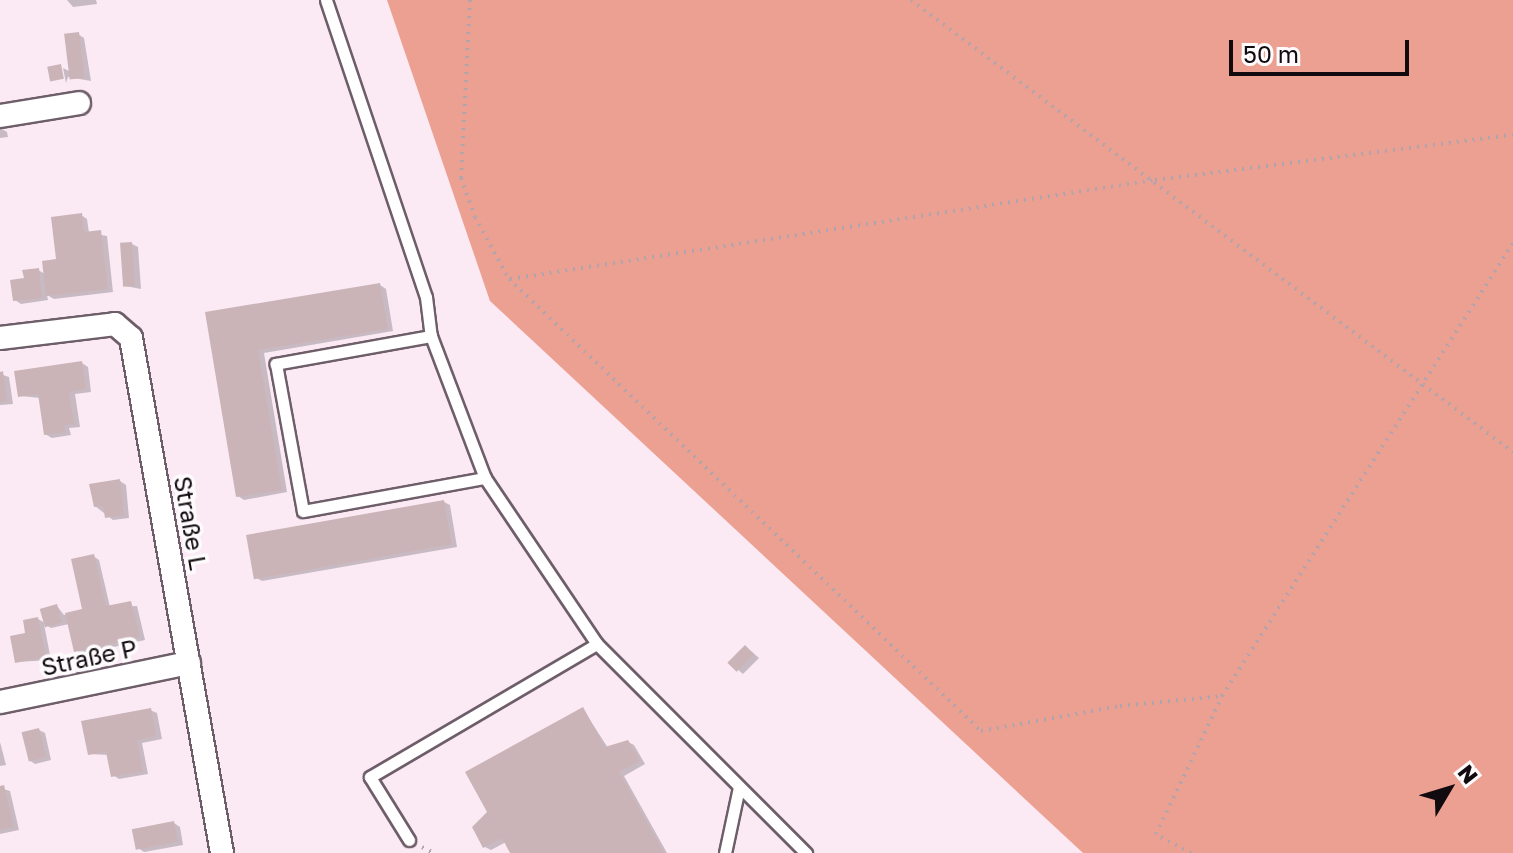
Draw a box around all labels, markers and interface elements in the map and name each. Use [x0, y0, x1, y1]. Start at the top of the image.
scale bar [1233, 24, 1413, 74]
text: 50 m [1243, 39, 1299, 68]
street label: Straße L [169, 474, 213, 572]
street label: Straße P [39, 633, 139, 681]
north arrow [1409, 749, 1489, 829]
text: N [1453, 759, 1484, 789]

